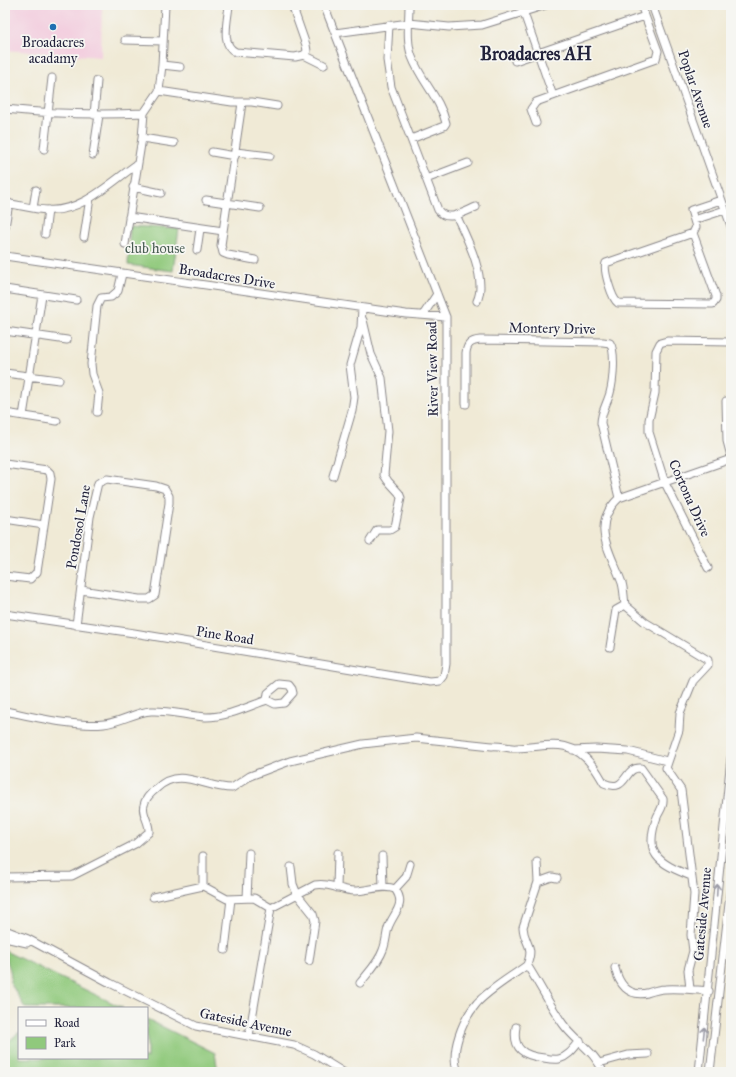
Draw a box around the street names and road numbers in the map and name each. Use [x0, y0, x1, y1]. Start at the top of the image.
street label: Poplar Avenue [674, 48, 717, 131]
street label: Broadacres Drive [177, 260, 277, 293]
street label: Montery Drive [508, 319, 596, 338]
street label: River View Road [423, 321, 442, 417]
street label: Cortona Drive [665, 457, 714, 540]
street label: Pondosol Lane [63, 483, 94, 571]
street label: Pine Road [195, 623, 255, 648]
street label: Gateside Avenue [690, 866, 715, 961]
street label: Gateside Avenue [198, 1004, 294, 1041]

